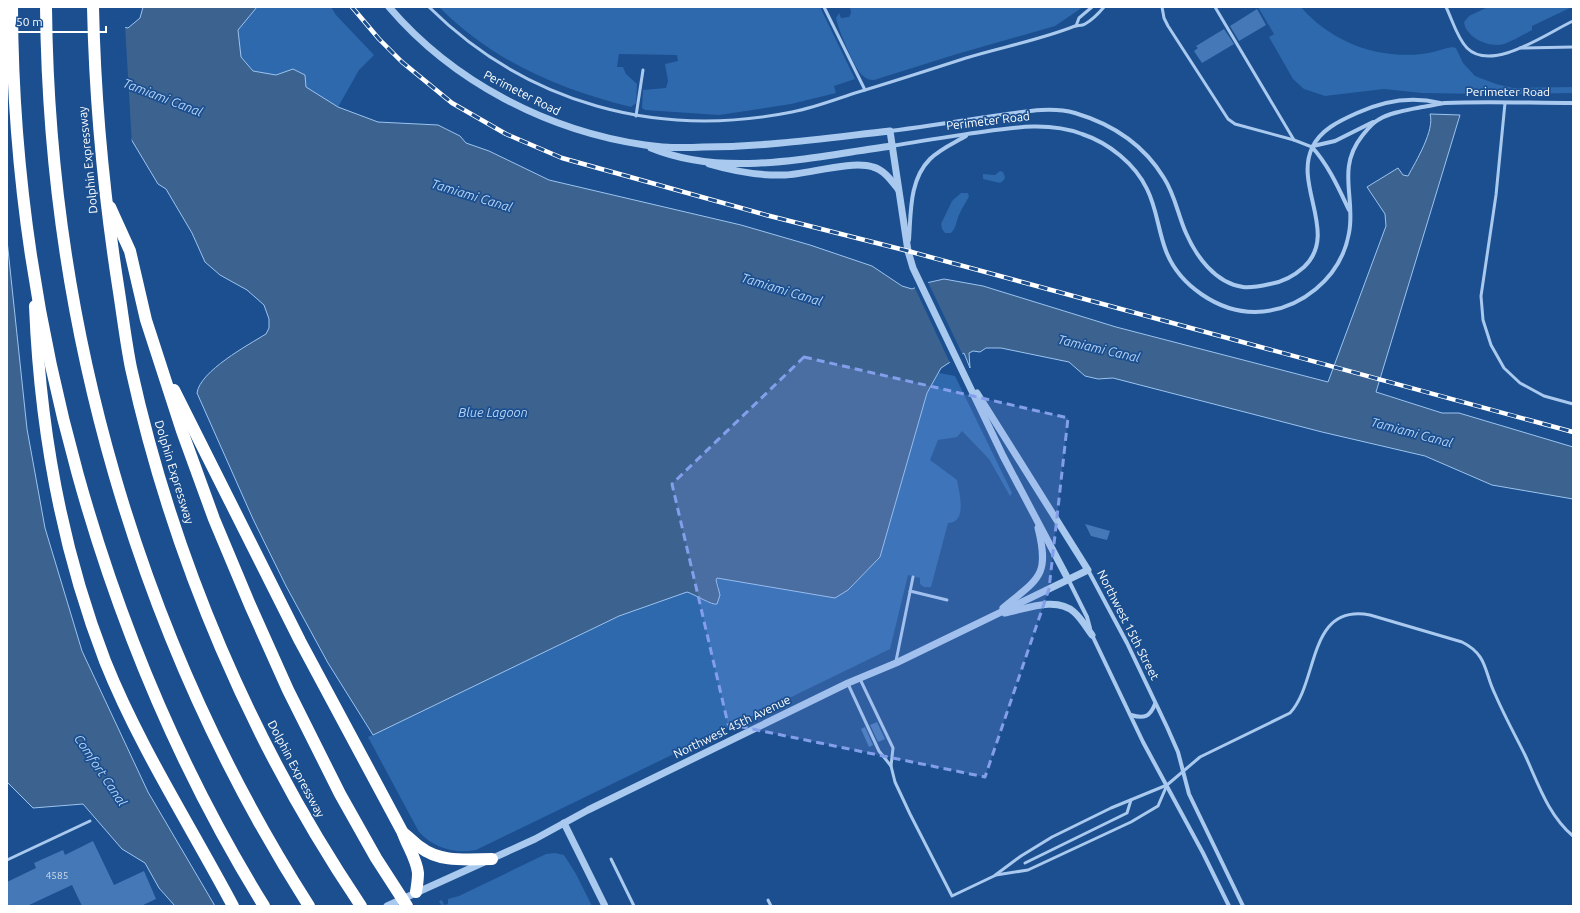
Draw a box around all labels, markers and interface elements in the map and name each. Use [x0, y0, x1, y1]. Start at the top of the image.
scale bar [10, 8, 106, 34]
text: 50 m [16, 15, 43, 28]
street label: Perimeter Road [482, 68, 563, 117]
water label: Tamiami Canal [121, 75, 205, 119]
street label: Perimeter Road [1466, 85, 1550, 98]
street label: Dolphin Expressway [75, 106, 100, 214]
street label: Perimeter Road [945, 109, 1031, 132]
water label: Tamiami Canal [430, 176, 515, 214]
water label: Tamiami Canal [740, 270, 825, 308]
water label: Tamiami Canal [1056, 332, 1142, 364]
water label: Blue Lagoon [458, 405, 528, 419]
water label: Tamiami Canal [1370, 414, 1455, 450]
street label: Dolphin Expressway [153, 418, 197, 525]
street label: Northwest 15th Street [1095, 568, 1162, 682]
street label: Northwest 45th Avenue [671, 693, 792, 761]
street label: Dolphin Expressway [265, 718, 328, 820]
water label: Comfort Canal [71, 732, 130, 809]
house number: 4585 [46, 870, 68, 881]

